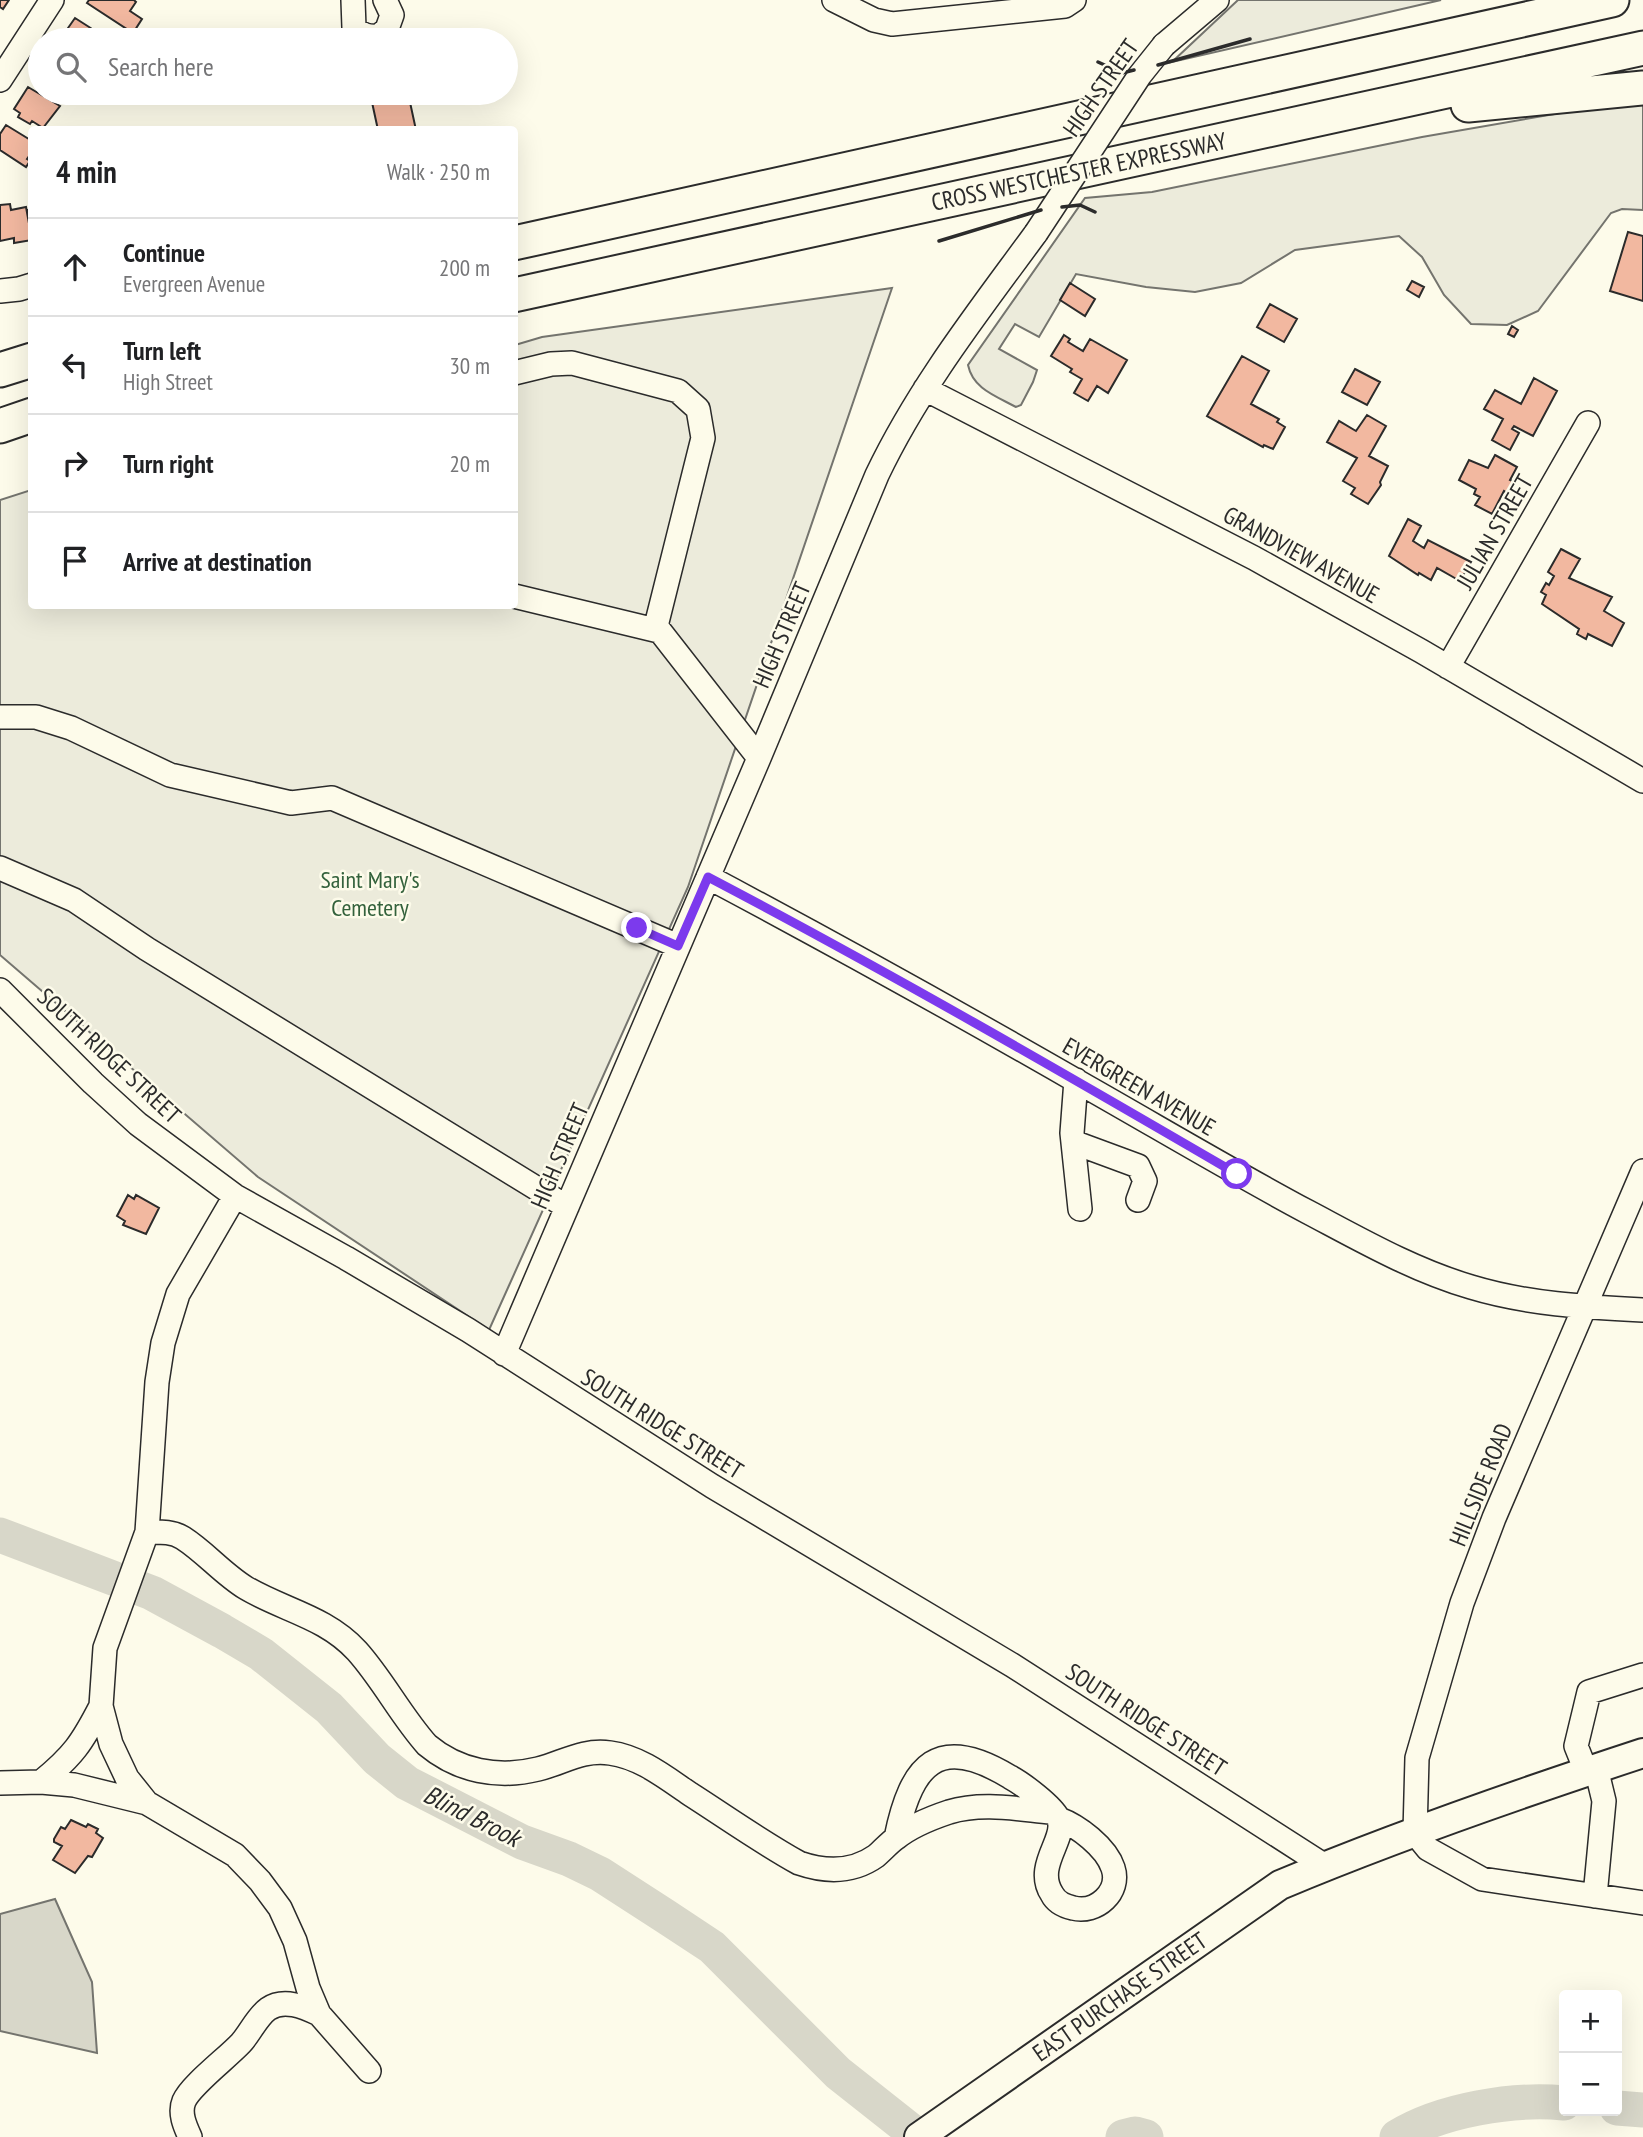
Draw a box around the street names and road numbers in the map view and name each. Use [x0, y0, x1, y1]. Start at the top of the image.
street label: HIGH STREET [1056, 33, 1146, 143]
street label: CROSS WESTCHESTER EXPRESSWAY [929, 125, 1229, 218]
street label: JULIAN STREET [1449, 469, 1540, 595]
street label: GRANDVIEW AVENUE [1218, 499, 1385, 610]
street label: HIGH STREET [745, 577, 818, 692]
street label: SOUTH RIDGE STREET [31, 981, 188, 1130]
street label: EVERGREEN AVENUE [1057, 1030, 1221, 1143]
street label: HIGH STREET [523, 1098, 596, 1213]
street label: SOUTH RIDGE STREET [575, 1361, 749, 1486]
street label: HILLSIDE ROAD [1442, 1419, 1519, 1551]
street label: SOUTH RIDGE STREET [1060, 1656, 1233, 1783]
street label: EAST PURCHASE STREET [1027, 1925, 1213, 2068]

